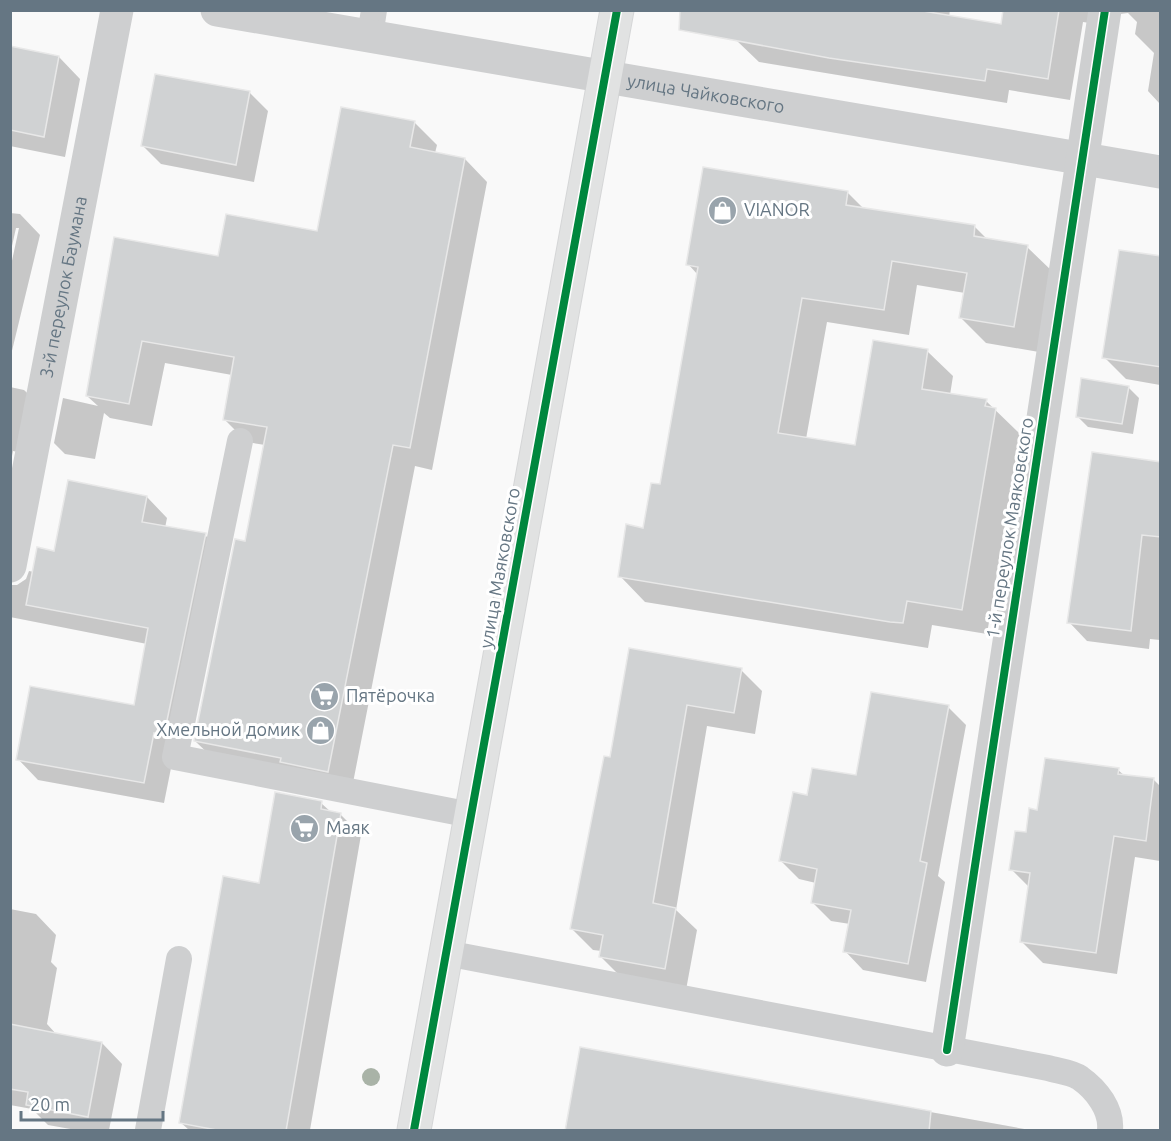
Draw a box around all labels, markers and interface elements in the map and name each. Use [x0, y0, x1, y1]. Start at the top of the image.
street label: улица Чайковского [626, 70, 786, 116]
street label: 3-й переулок Баумана [35, 194, 90, 380]
shop icon: VIANOR [707, 194, 739, 226]
place label: VIANOR [744, 199, 810, 219]
street label: 1-й переулок Маяковского [982, 416, 1036, 640]
street label: улица Маяковского [475, 486, 523, 650]
supermarket icon: Пятёрочка [309, 680, 341, 712]
place label: Пятёрочка [346, 685, 435, 705]
shop icon: Хмельной домик [305, 714, 337, 746]
place label: Хмельной домик [156, 719, 300, 739]
supermarket icon: Маяк [289, 812, 321, 844]
place label: Маяк [326, 817, 370, 837]
scale bar [21, 1084, 164, 1122]
text: 20 m [30, 1094, 70, 1114]

